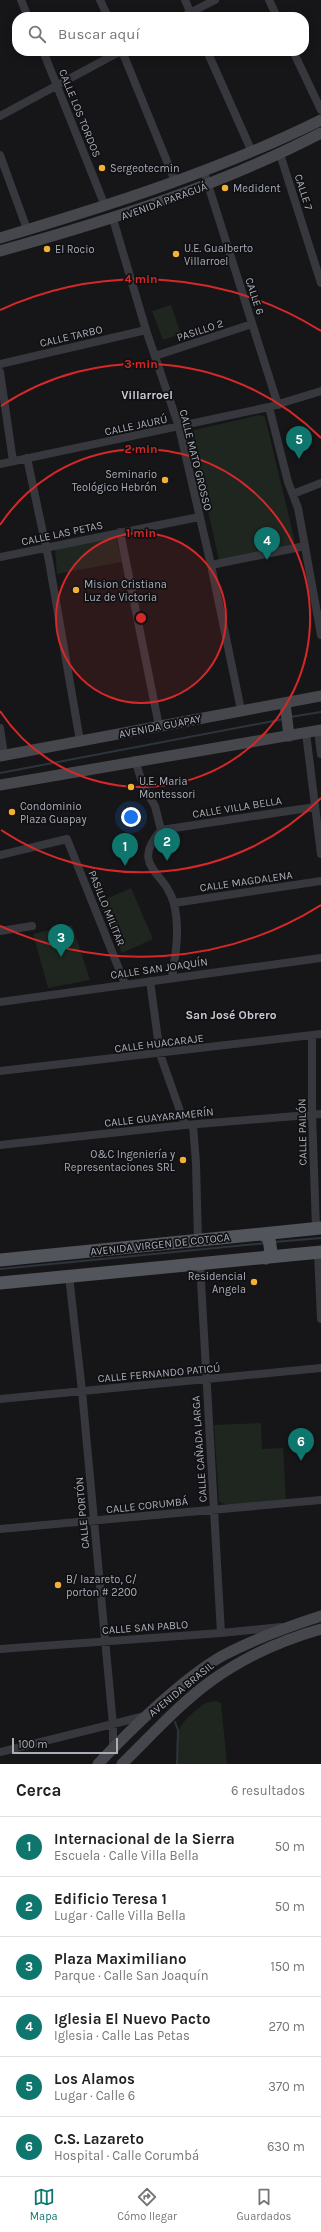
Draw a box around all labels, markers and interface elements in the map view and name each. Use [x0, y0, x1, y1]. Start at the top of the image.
search box [12, 12, 309, 56]
icon: search [26, 23, 48, 45]
text: Buscar aquí [58, 25, 140, 43]
street label: CALLE LOS TORDOS [56, 67, 103, 159]
place label: Sergeotecmin [110, 162, 180, 175]
marker: Sergeotecmin [97, 163, 107, 173]
street label: CALLE 7 [292, 172, 315, 212]
street label: AVENIDA PARAGUÁ [119, 178, 210, 223]
place label: Medident [233, 182, 281, 195]
marker: Medident [220, 183, 230, 193]
place label: U.E. Gualberto Villarroel [184, 242, 253, 268]
place label: El Rocio [55, 243, 95, 256]
marker: El Rocio [42, 244, 52, 254]
marker: U.E. Gualberto Villarroel [171, 249, 181, 259]
text: 4 min [125, 272, 157, 286]
street label: CALLE 6 [242, 276, 267, 316]
street label: PASILLO 2 [175, 317, 225, 344]
street label: CALLE TARBO [38, 323, 104, 350]
text: 3 min [124, 357, 158, 371]
district label: Villarroel [121, 388, 173, 402]
street label: CALLE MATO GROSSO [177, 408, 214, 512]
street label: CALLE JAURÚ [103, 411, 169, 439]
pin: 5 [286, 426, 312, 459]
text: 2 min [124, 442, 158, 456]
place label: Seminario Teológico Hebrón [72, 468, 157, 494]
marker: Seminario Teológico Hebrón [160, 475, 170, 485]
street label: CALLE LAS PETAS [20, 518, 104, 548]
text: 1 min [126, 526, 156, 540]
pin: 4 [254, 527, 280, 560]
place label: Mision Cristiana Luz de Victoria [84, 578, 167, 604]
marker: Mision Cristiana Luz de Victoria [71, 585, 81, 595]
centre of rings [134, 611, 148, 625]
street label: AVENIDA GUAPAY [118, 712, 202, 741]
place label: U.E. Maria Montessori [139, 775, 196, 801]
marker: U.E. Maria Montessori [126, 782, 136, 792]
street label: CALLE VILLA BELLA [191, 794, 283, 821]
place label: Condominio Plaza Guapay [20, 800, 87, 826]
marker: Condominio Plaza Guapay [7, 807, 17, 817]
your location [121, 807, 141, 827]
pin: 2 [154, 828, 180, 861]
pin: 1 [112, 833, 138, 866]
street label: PASILLO MILITAR [85, 868, 128, 948]
street label: CALLE MAGDALENA [199, 868, 294, 894]
pin: 3 [48, 924, 74, 957]
street label: CALLE SAN JOAQUÍN [109, 953, 209, 982]
district label: San José Obrero [185, 1008, 277, 1022]
street label: CALLE HUACARAJE [114, 1032, 204, 1055]
street label: CALLE PAILÓN [293, 1098, 310, 1166]
street label: CALLE GUAYARAMERÍN [103, 1103, 214, 1130]
place label: O&C Ingeniería y Representaciones SRL [64, 1148, 176, 1174]
marker: O&C Ingeniería y Representaciones SRL [178, 1155, 188, 1165]
street label: AVENIDA VIRGEN DE COTOCA [90, 1231, 231, 1258]
place label: Residencial Angela [188, 1270, 246, 1296]
marker: Residencial Angela [249, 1277, 259, 1287]
street label: CALLE FERNANDO PATICÚ [97, 1360, 221, 1385]
street label: CALLE CAÑADA LARGA [189, 1395, 210, 1503]
pin: 6 [288, 1428, 314, 1461]
street label: CALLE PORTÓN [71, 1476, 92, 1550]
street label: CALLE CORUMBÁ [105, 1493, 189, 1516]
place label: B/ lazareto, C/ porton # 2200 [66, 1573, 137, 1599]
marker: B/ lazareto, C/ porton # 2200 [53, 1580, 63, 1590]
street label: CALLE SAN PABLO [102, 1618, 189, 1637]
street label: AVENIDA BRASIL [146, 1659, 217, 1720]
scale bar [12, 1736, 118, 1755]
text: 100 m [18, 1738, 48, 1751]
text: Cerca [16, 1780, 61, 1800]
text: 6 resultados [231, 1783, 305, 1798]
text: Internacional de la Sierra [54, 1830, 235, 1848]
text: 1 [27, 1839, 31, 1854]
text: 50 m [275, 1839, 305, 1854]
text: Escuela · Calle Villa Bella [54, 1848, 199, 1863]
text: Edificio Teresa 1 [54, 1890, 167, 1908]
text: 2 [25, 1899, 33, 1914]
text: 50 m [275, 1899, 305, 1914]
text: Lugar · Calle Villa Bella [54, 1908, 186, 1923]
text: Plaza Maximiliano [54, 1950, 186, 1968]
text: 3 [25, 1959, 33, 1974]
text: 150 m [270, 1959, 305, 1974]
text: Parque · Calle San Joaquín [54, 1968, 209, 1983]
text: Iglesia El Nuevo Pacto [54, 2010, 210, 2028]
text: 4 [25, 2019, 33, 2034]
text: 270 m [268, 2019, 305, 2034]
text: Iglesia · Calle Las Petas [54, 2028, 190, 2043]
text: Los Alamos [54, 2070, 135, 2088]
text: 5 [25, 2079, 33, 2094]
text: 370 m [268, 2079, 305, 2094]
text: Lugar · Calle 6 [54, 2088, 135, 2103]
text: C.S. Lazareto [54, 2130, 144, 2148]
text: 6 [25, 2139, 33, 2154]
text: 630 m [267, 2139, 305, 2154]
text: Hospital · Calle Corumbá [54, 2148, 199, 2163]
tab: Mapa [30, 2186, 58, 2223]
tab: Cómo llegar [117, 2186, 177, 2223]
tab: Guardados [237, 2186, 291, 2223]

